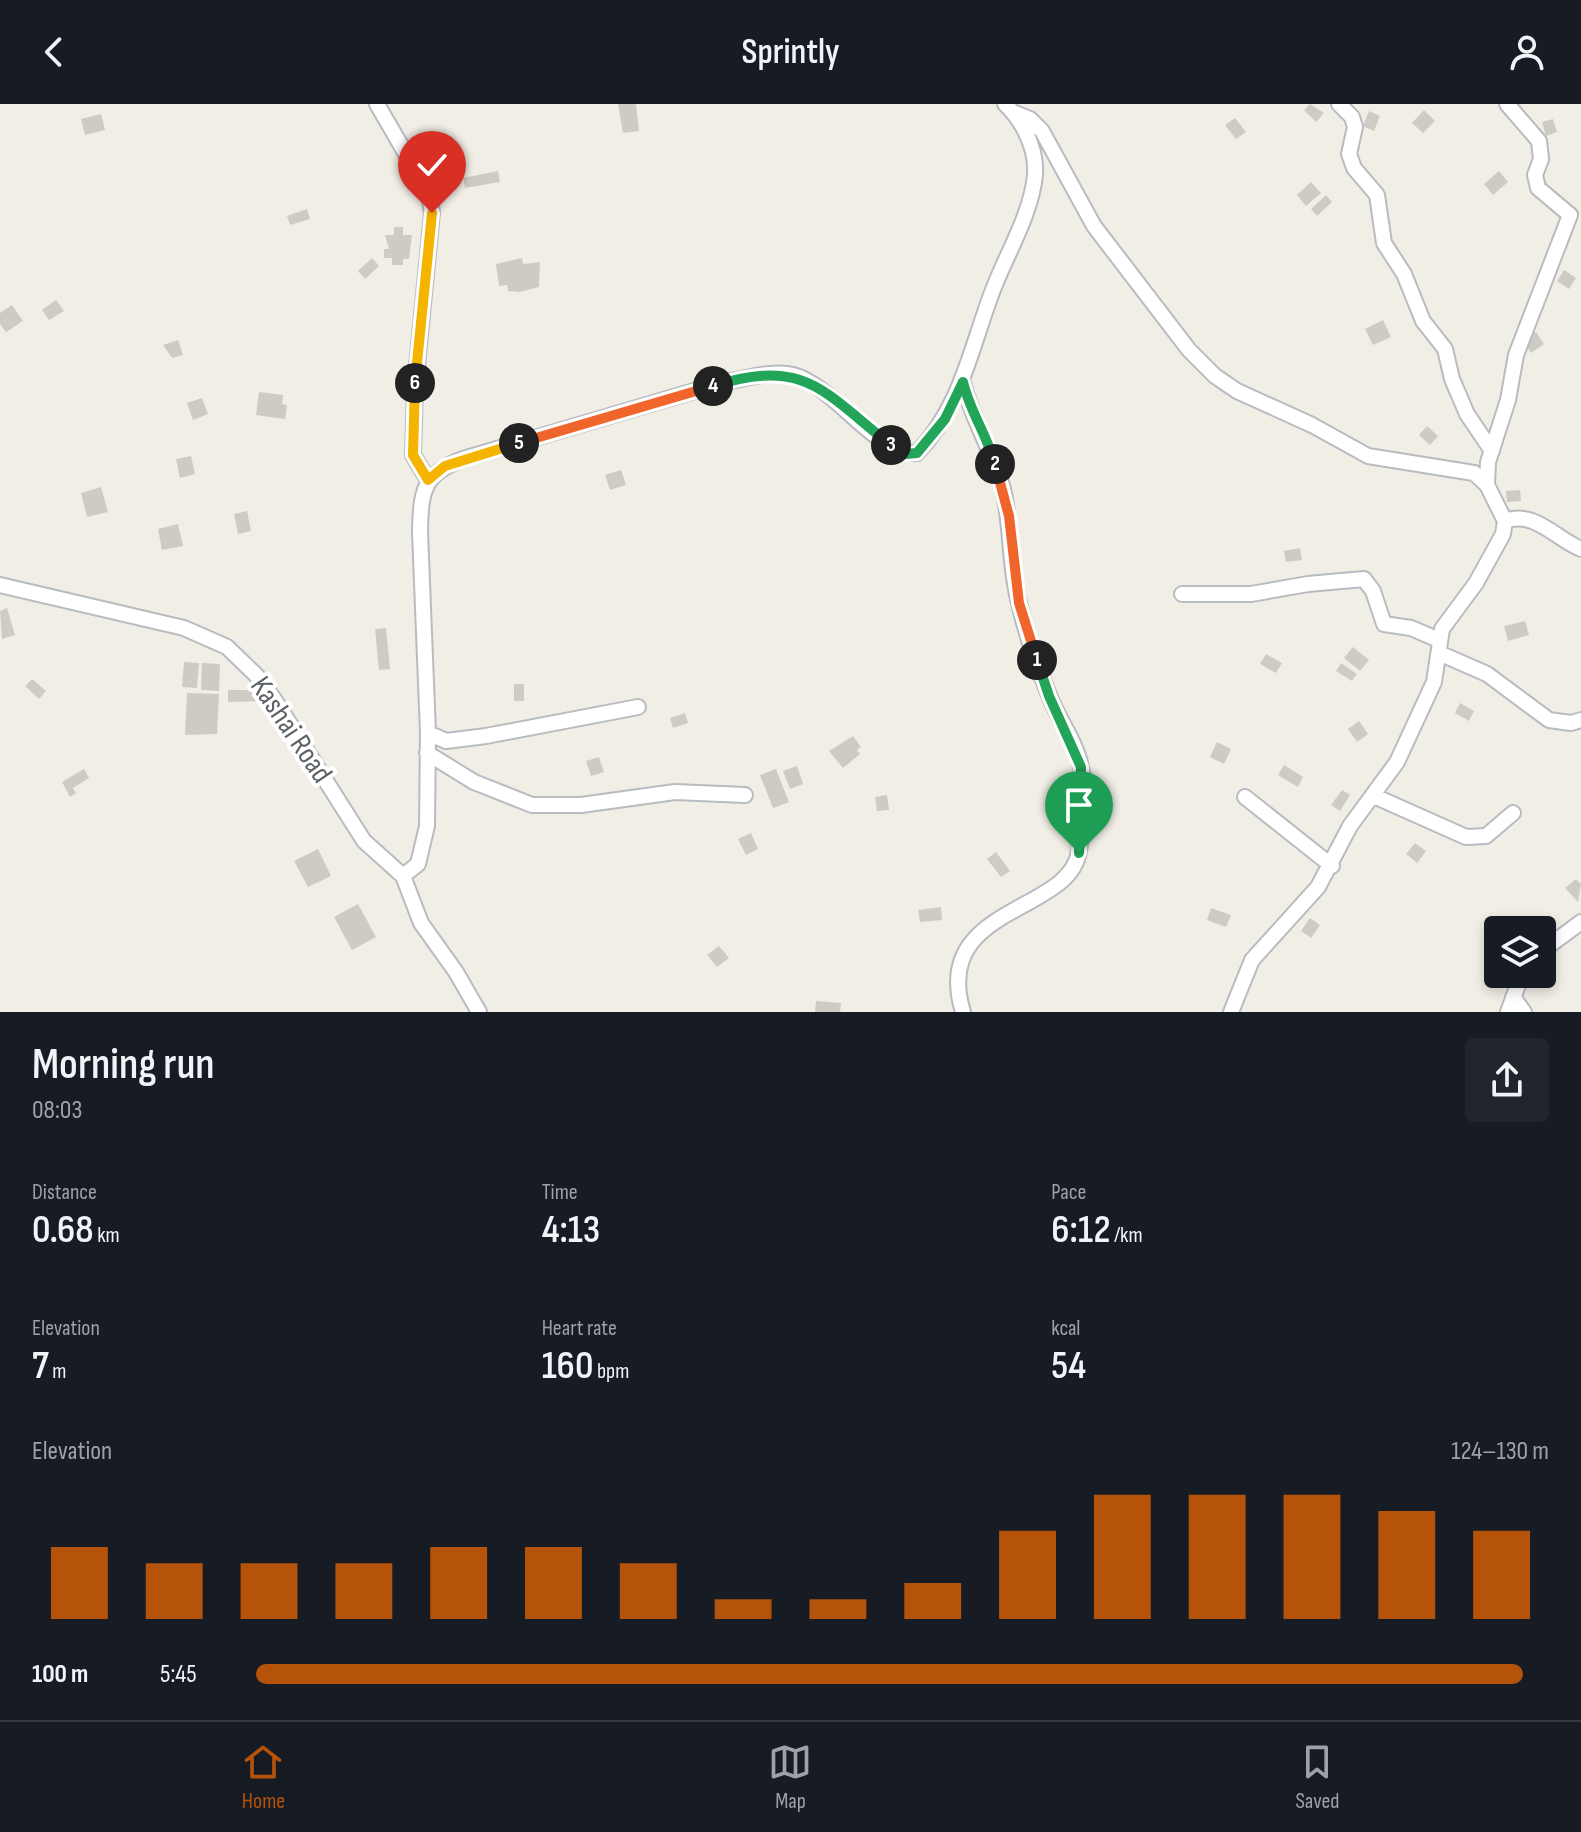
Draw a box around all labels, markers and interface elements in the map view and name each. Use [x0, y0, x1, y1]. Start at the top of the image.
icon: back [32, 30, 76, 74]
icon: person [1505, 30, 1549, 74]
text: Sprintly [741, 31, 840, 74]
pin [398, 131, 466, 213]
icon: check [410, 143, 454, 187]
pin: 6 [395, 363, 435, 403]
pin: 4 [693, 366, 733, 406]
text: 6 [410, 369, 420, 396]
text: 4 [708, 372, 718, 399]
pin: 5 [499, 423, 539, 463]
pin: 3 [871, 425, 911, 465]
text: 5 [514, 429, 524, 456]
text: 3 [886, 431, 896, 458]
pin: 2 [975, 444, 1015, 484]
text: 2 [990, 450, 1000, 477]
pin: 1 [1017, 640, 1057, 680]
text: 1 [1033, 646, 1041, 673]
street label: Kashai Road [242, 670, 340, 790]
pin [1045, 771, 1113, 853]
icon: arrive [1057, 783, 1101, 827]
map controls [1484, 916, 1556, 988]
button: layers [1484, 916, 1556, 988]
text: Morning run [32, 1038, 215, 1091]
button: share [1465, 1038, 1549, 1122]
text: 08:03 [32, 1095, 82, 1126]
text: Distance [32, 1179, 97, 1206]
text: Time [542, 1179, 578, 1206]
text: Pace [1051, 1179, 1086, 1206]
text: 0.68 [32, 1206, 94, 1254]
text: 4:13 [542, 1206, 600, 1254]
text: 6:12 [1051, 1206, 1110, 1254]
text: km [94, 1222, 120, 1249]
text: /km [1110, 1222, 1143, 1249]
text: Elevation [32, 1315, 100, 1342]
text: Heart rate [542, 1315, 617, 1342]
text: kcal [1051, 1315, 1080, 1342]
text: 7 [32, 1342, 49, 1390]
text: 160 [542, 1342, 593, 1390]
text: 54 [1051, 1342, 1086, 1390]
text: m [49, 1358, 66, 1385]
text: bpm [593, 1358, 629, 1385]
text: Elevation [32, 1436, 112, 1467]
text: 124–130 m [1451, 1436, 1549, 1467]
text: 100 m [32, 1659, 88, 1690]
text: 5:45 [160, 1659, 197, 1690]
tab: Home [241, 1740, 285, 1815]
tab: Map [768, 1740, 812, 1815]
tab: Saved [1295, 1740, 1340, 1815]

